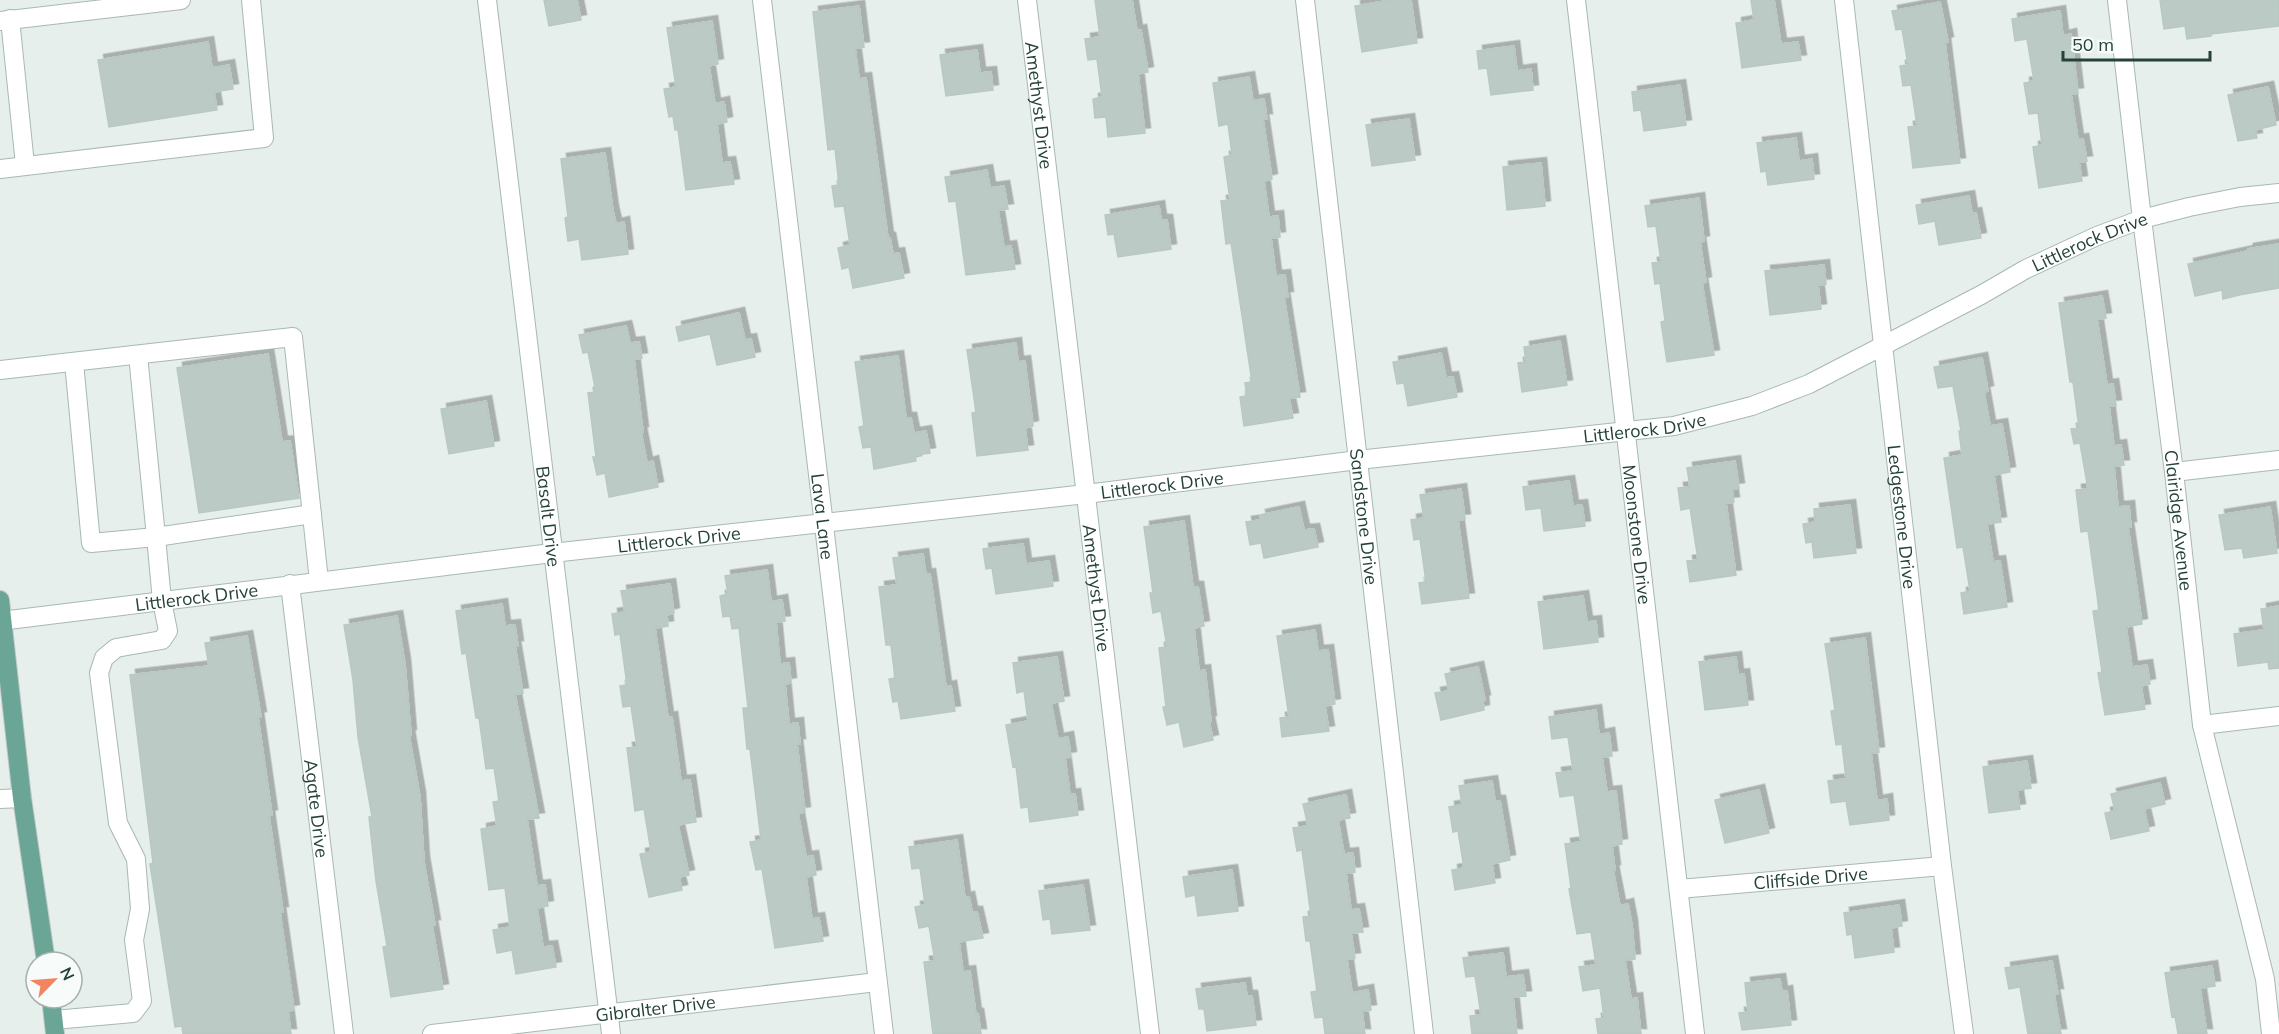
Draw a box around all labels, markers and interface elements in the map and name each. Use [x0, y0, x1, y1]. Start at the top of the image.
scale bar [2063, 24, 2210, 62]
text: 50 m [2072, 33, 2114, 56]
street label: Amethyst Drive [1021, 40, 1059, 170]
street label: Littlerock Drive [2028, 207, 2151, 276]
street label: Littlerock Drive [1582, 407, 1708, 447]
street label: Ledgestone Drive [1883, 443, 1922, 590]
street label: Sandstone Drive [1345, 447, 1384, 586]
street label: Clairidge Avenue [2160, 449, 2199, 592]
street label: Moonstone Drive [1618, 463, 1657, 606]
street label: Basalt Drive [531, 464, 566, 568]
street label: Littlerock Drive [1099, 465, 1225, 504]
street label: Lava Lane [806, 472, 839, 561]
street label: Littlerock Drive [616, 521, 742, 557]
street label: Amethyst Drive [1078, 523, 1116, 653]
street label: Littlerock Drive [134, 578, 259, 616]
street label: Agate Drive [300, 758, 334, 859]
street label: Cliffside Drive [1752, 861, 1869, 894]
north arrow [24, 950, 84, 1010]
text: N [56, 964, 79, 983]
street label: Gibralter Drive [594, 989, 717, 1026]

